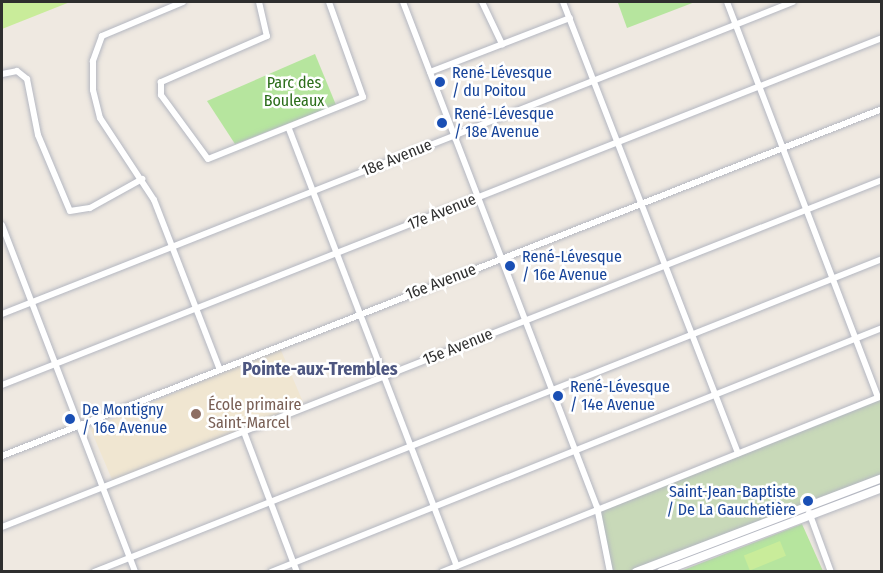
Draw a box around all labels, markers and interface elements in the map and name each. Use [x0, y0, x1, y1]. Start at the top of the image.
place label: René-Lévesque / du Poitou [452, 63, 552, 101]
park label: Parc des Bouleaux [264, 73, 324, 111]
marker: René-Lévesque / du Poitou [433, 75, 447, 89]
place label: René-Lévesque / 18e Avenue [454, 104, 554, 142]
marker: René-Lévesque / 18e Avenue [435, 116, 449, 130]
street label: 18e Avenue [359, 135, 435, 181]
street label: 17e Avenue [405, 190, 479, 234]
place label: René-Lévesque / 16e Avenue [522, 247, 622, 285]
marker: René-Lévesque / 16e Avenue [503, 259, 517, 273]
street label: 16e Avenue [403, 260, 479, 304]
street label: 15e Avenue [420, 324, 496, 370]
district label: Pointe-aux-Trembles [242, 358, 398, 380]
place label: René-Lévesque / 14e Avenue [570, 377, 670, 415]
marker: René-Lévesque / 14e Avenue [551, 389, 565, 403]
place label: École primaire Saint-Marcel [208, 395, 301, 433]
place label: De Montigny / 16e Avenue [82, 400, 167, 438]
marker: École primaire Saint-Marcel [189, 407, 203, 421]
marker: De Montigny / 16e Avenue [63, 412, 77, 426]
place label: Saint-Jean-Baptiste / De La Gauchetière [666, 482, 796, 520]
marker: Saint-Jean-Baptiste / De La Gauchetière [801, 494, 815, 508]

